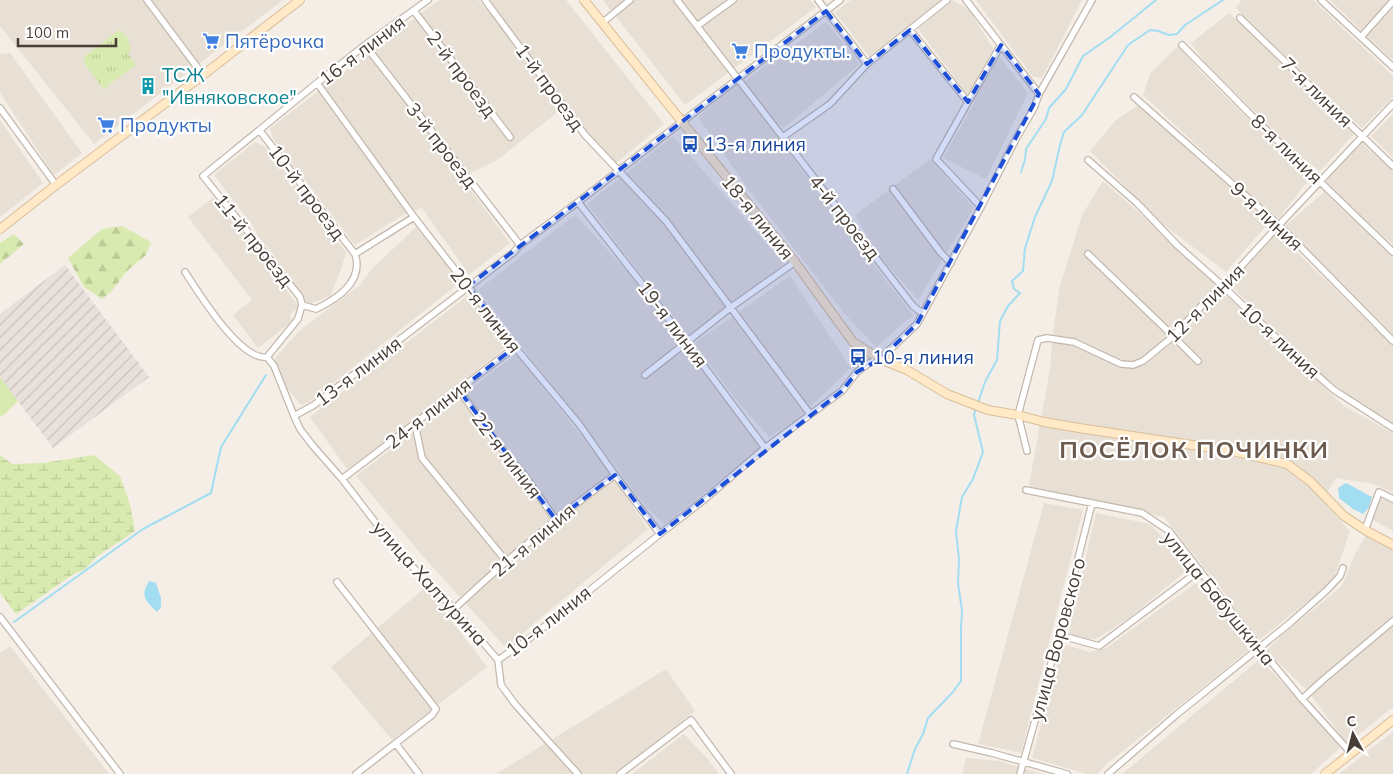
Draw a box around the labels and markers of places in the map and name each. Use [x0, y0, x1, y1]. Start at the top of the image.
place label: Пятёрочка [225, 29, 324, 53]
supermarket icon: Пятёрочка [201, 31, 221, 51]
place label: Продукты. [754, 39, 850, 63]
supermarket icon: Продукты. [730, 41, 750, 61]
place label: ТСЖ "Ивняковское" [162, 63, 297, 109]
building icon: ТСЖ "Ивняковское" [138, 76, 158, 96]
place label: Продукты [120, 113, 212, 137]
supermarket icon: Продукты [96, 115, 116, 135]
place label: 13-я линия [704, 132, 806, 156]
bus stop icon: 13-я линия [680, 134, 700, 154]
place label: 10-я линия [872, 345, 974, 369]
bus stop icon: 10-я линия [848, 347, 868, 367]

